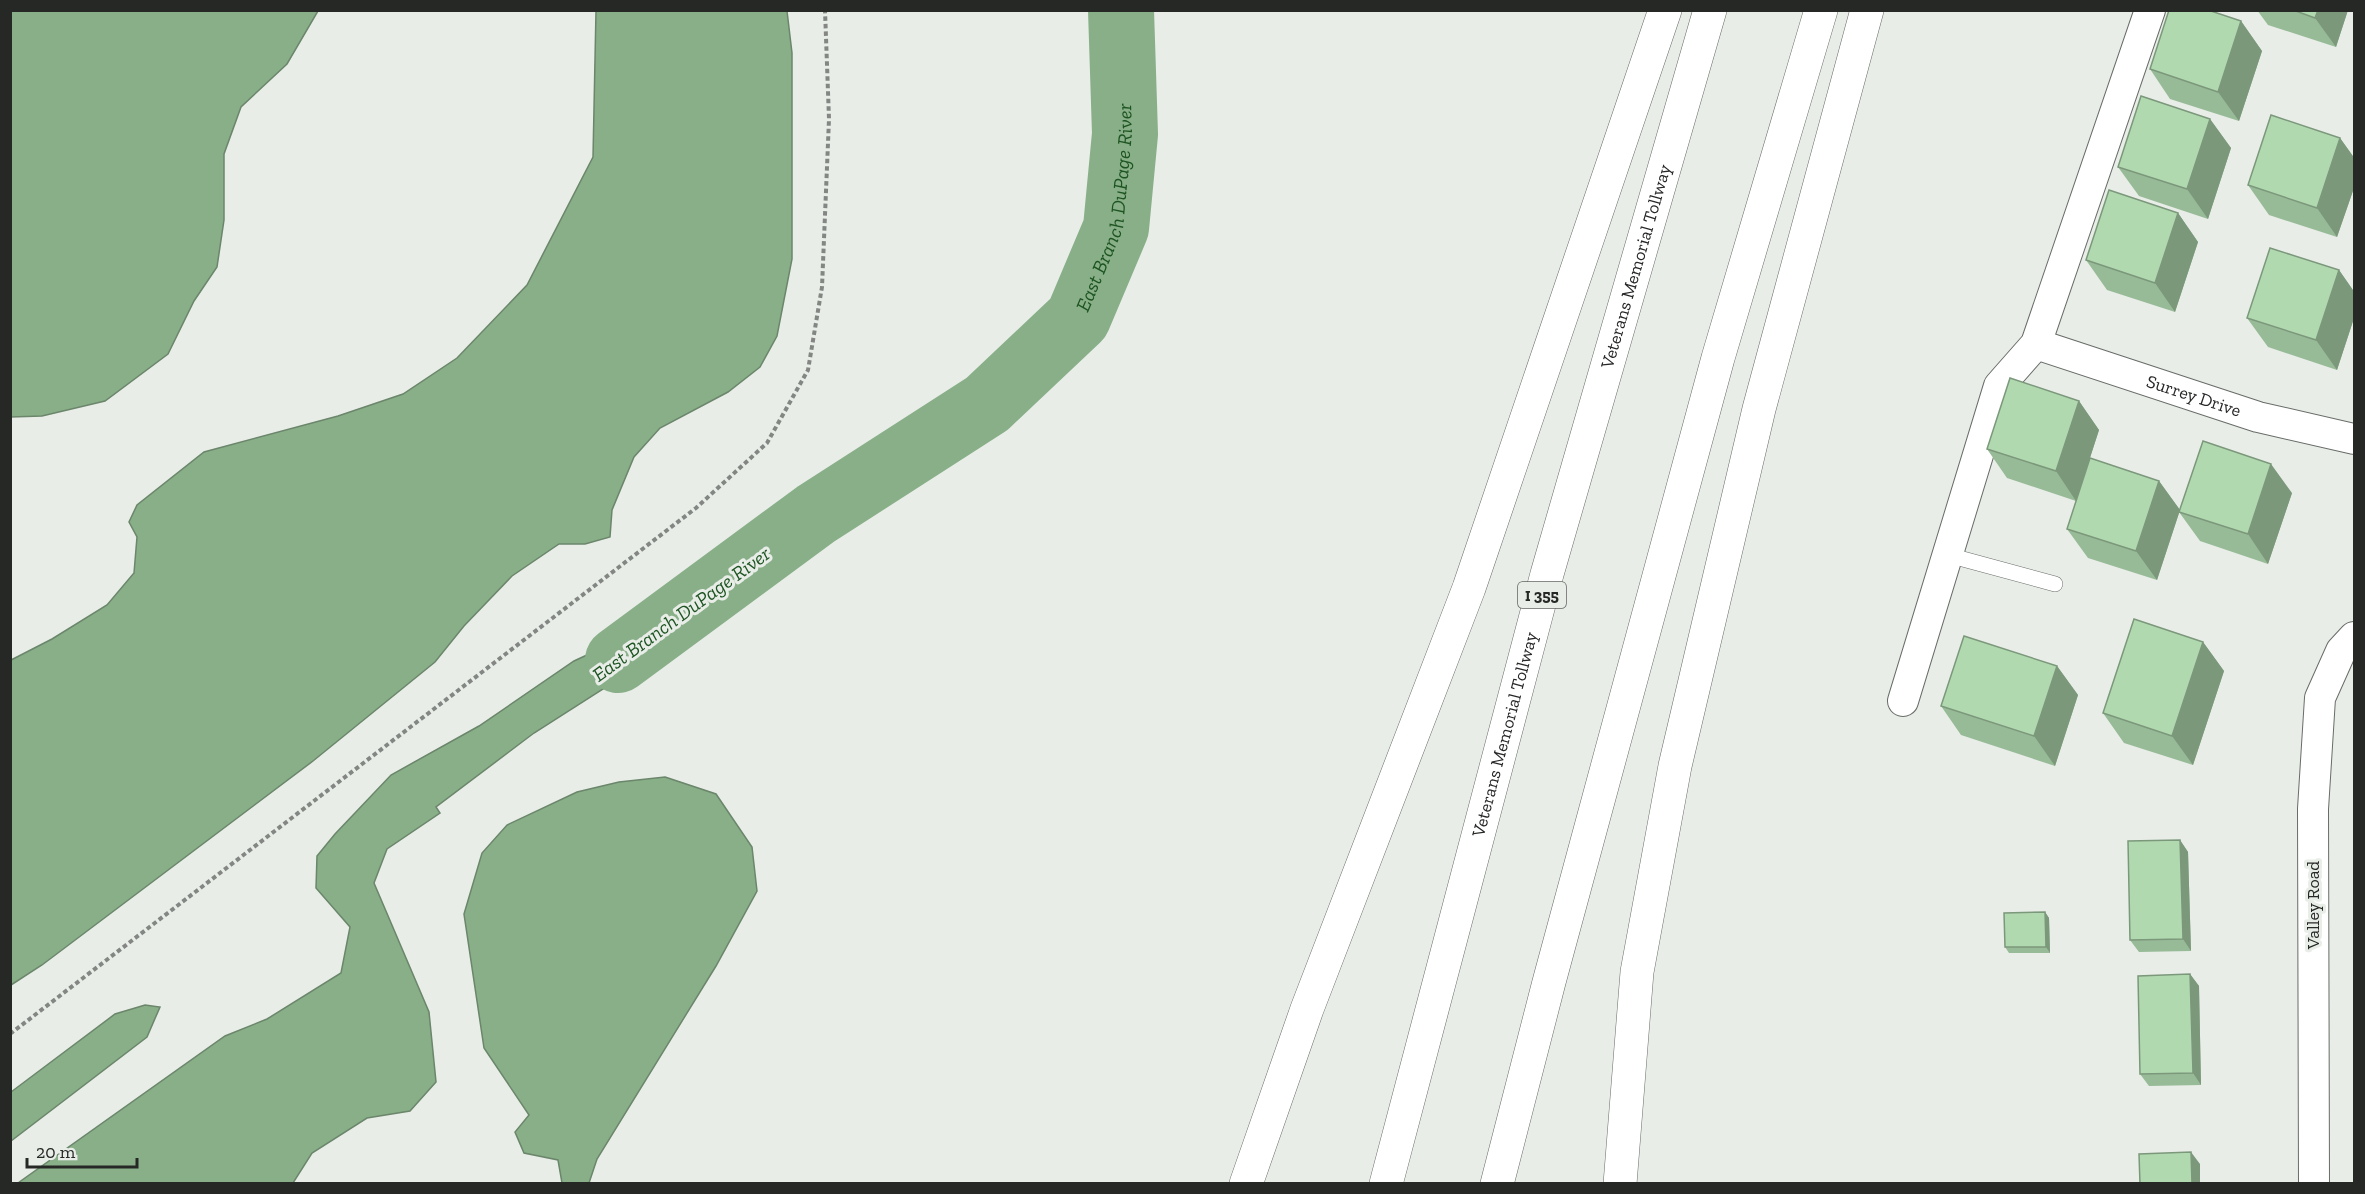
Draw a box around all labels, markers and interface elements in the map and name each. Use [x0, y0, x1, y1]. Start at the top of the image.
water label: East Branch DuPage River [1070, 103, 1137, 315]
street label: Veterans Memorial Tollway [1596, 161, 1676, 372]
street label: Surrey Drive [2144, 370, 2244, 422]
water label: East Branch DuPage River [587, 541, 775, 687]
road number: I 355 [1518, 582, 1566, 608]
street label: Veterans Memorial Tollway [1467, 629, 1542, 840]
street label: Valley Road [2302, 861, 2324, 950]
scale bar [27, 1131, 136, 1169]
text: 20 m [36, 1141, 76, 1163]

